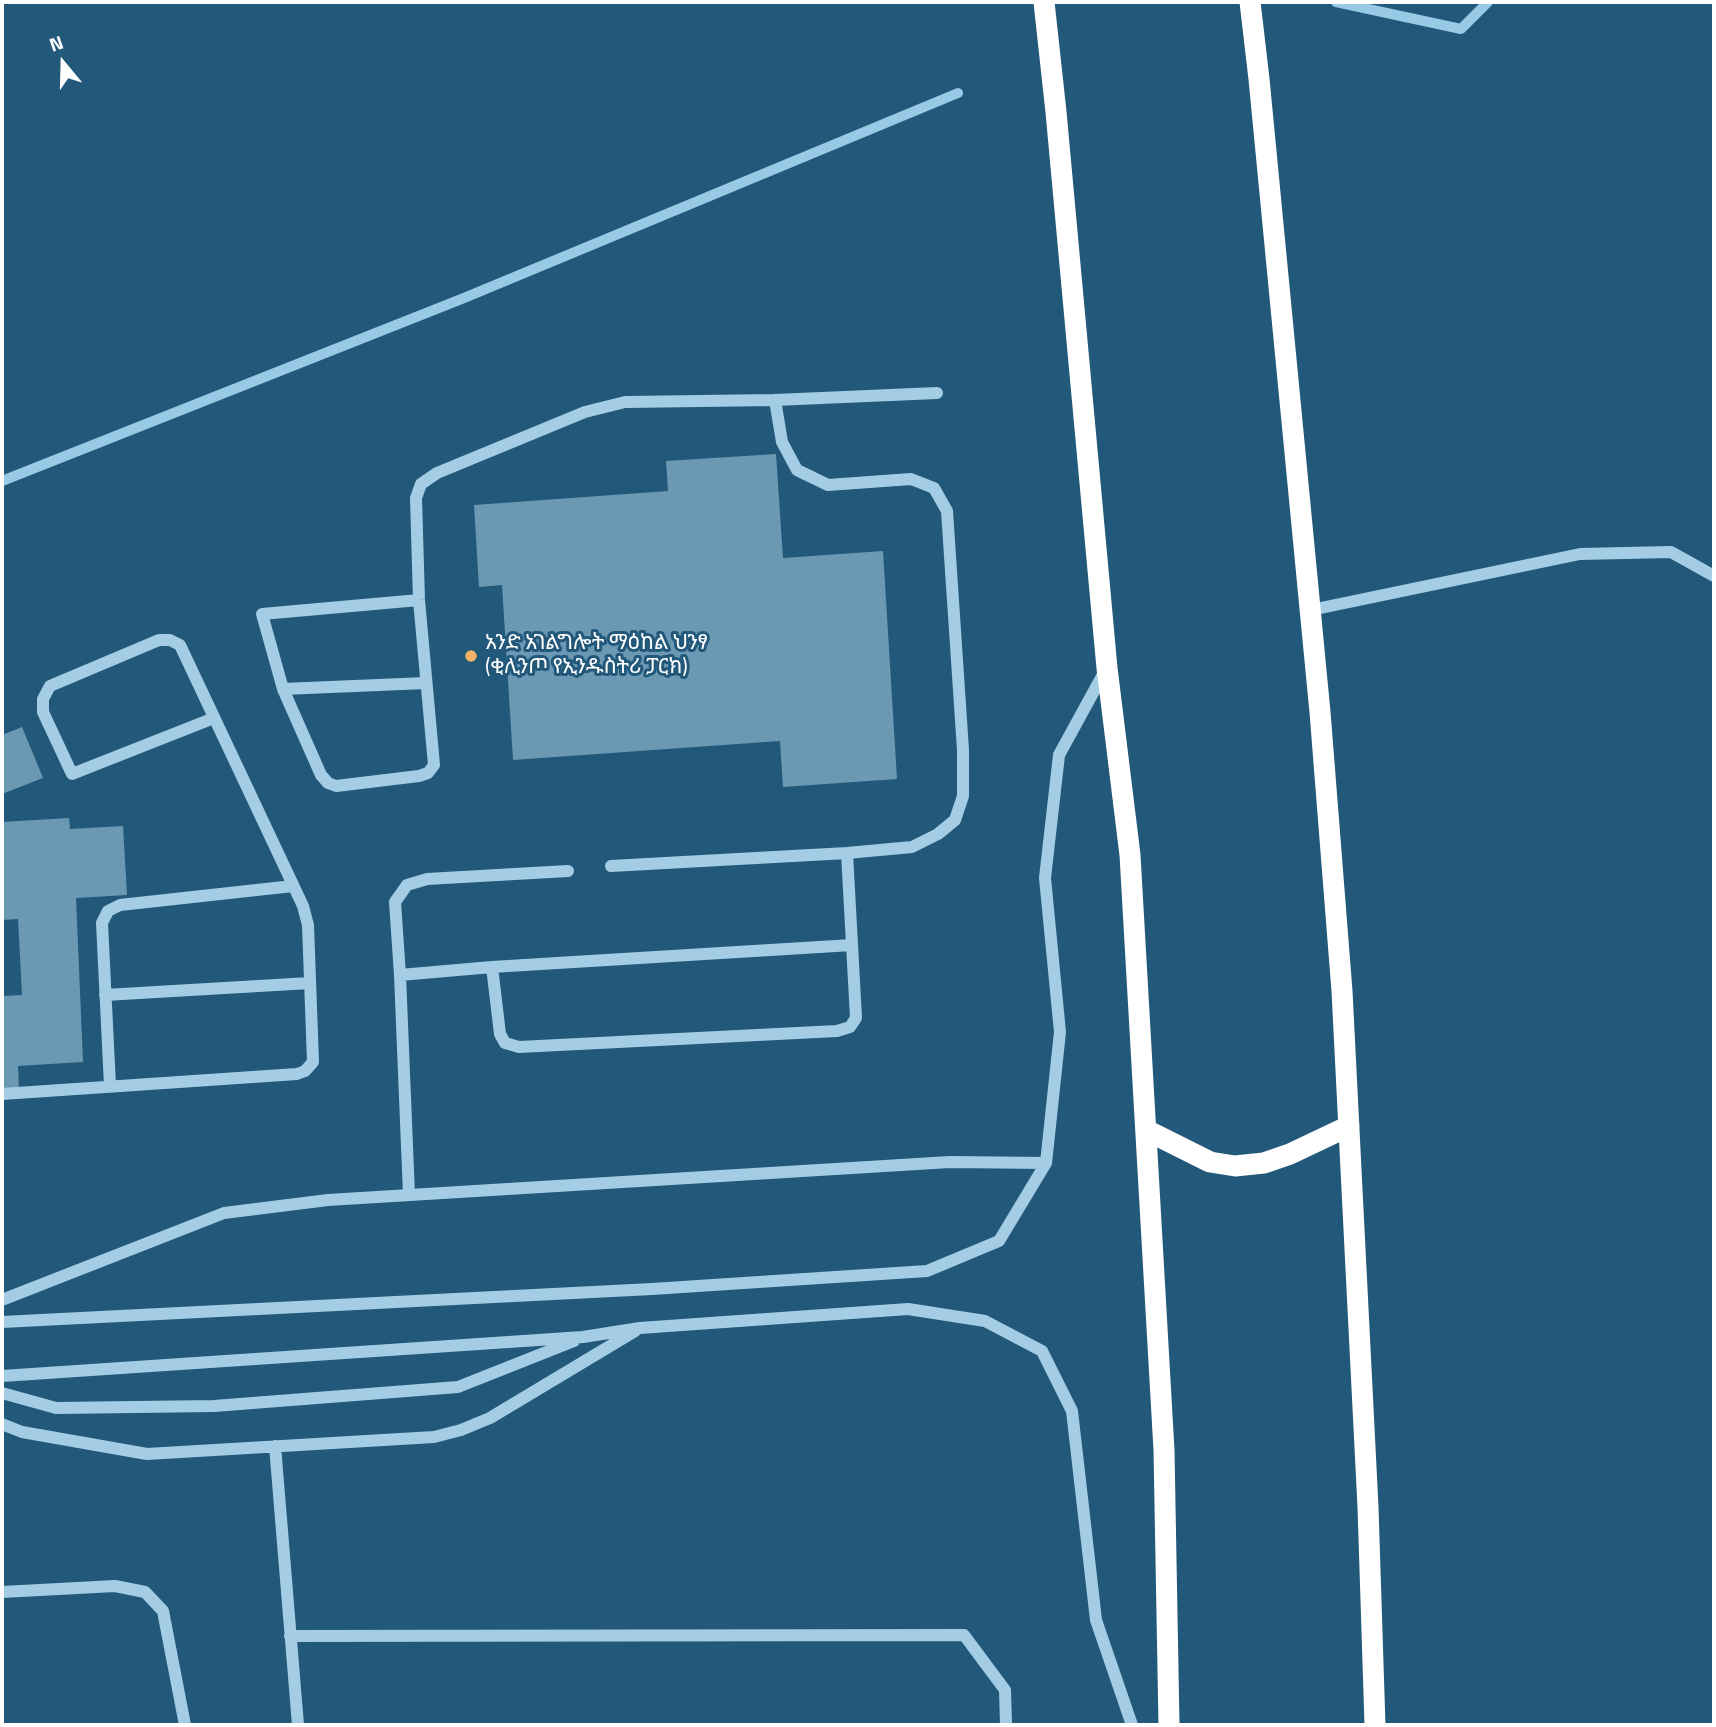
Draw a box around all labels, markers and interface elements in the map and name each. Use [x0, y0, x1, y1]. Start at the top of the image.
text: N [45, 27, 67, 59]
north arrow [28, 28, 98, 98]
place label: አንድ አገልግሎት ማዕከል ህንፃ (ቂሊንጦ የኢንዱስትሪ ፓርክ) [485, 631, 708, 681]
marker: አንድ አገልግሎት ማዕከል ህንፃ (ቂሊንጦ የኢንዱስትሪ ፓርክ) [463, 648, 479, 664]

